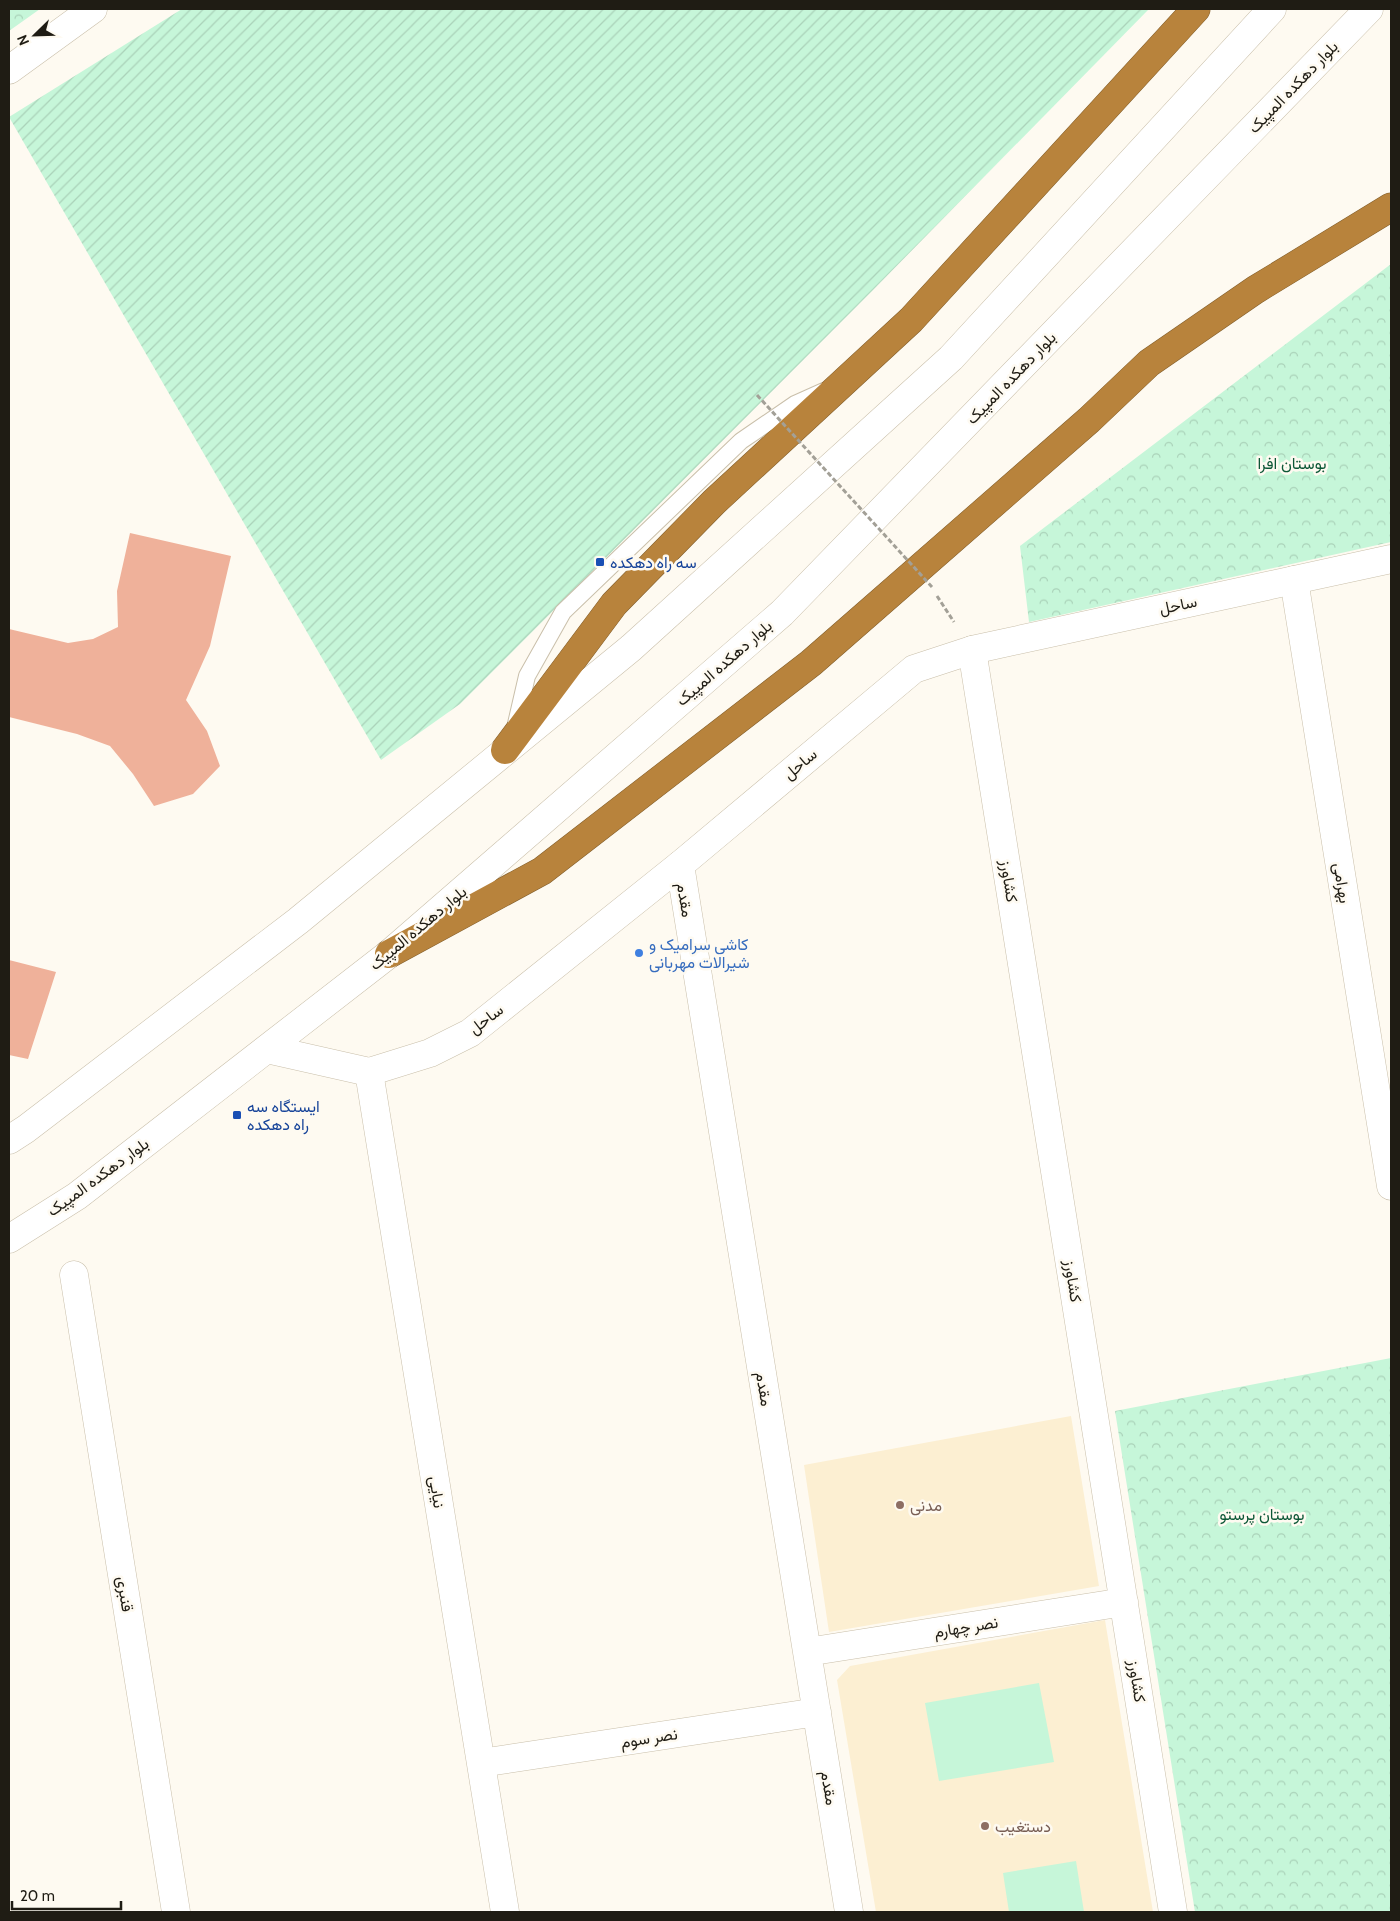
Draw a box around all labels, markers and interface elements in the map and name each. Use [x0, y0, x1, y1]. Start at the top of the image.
north arrow [10, 10, 60, 60]
text: N [13, 32, 33, 48]
street label: بلوار دهکده المپیک [1244, 37, 1343, 138]
street label: بلوار دهکده المپیک [962, 328, 1061, 429]
park label: بوستان افرا [1257, 454, 1327, 474]
place label: سه راه دهکده [610, 553, 697, 573]
marker: سه راه دهکده [594, 556, 606, 568]
street label: ساحل [1157, 592, 1199, 619]
street label: بلوار دهکده المپیک [672, 616, 777, 711]
street label: ساحل [779, 744, 821, 784]
street label: کشاورز [995, 857, 1022, 904]
street label: بهرامی [1328, 861, 1355, 905]
street label: مقدم [672, 881, 697, 919]
street label: بلوار دهکده المپیک [366, 882, 472, 976]
place label: کاشی سرامیک و شیرالات مهربانی [649, 935, 750, 973]
marker: کاشی سرامیک و شیرالات مهربانی [633, 947, 645, 959]
street label: ساحل [465, 1000, 508, 1039]
place label: ایستگاه سه راه دهکده [247, 1097, 320, 1135]
marker: ایستگاه سه راه دهکده [231, 1109, 243, 1121]
street label: بلوار دهکده المپیک [43, 1134, 154, 1222]
street label: کشاورز [1059, 1257, 1086, 1304]
street label: مقدم [751, 1370, 776, 1408]
street label: نیایی [424, 1475, 449, 1509]
place label: مدنی [910, 1496, 942, 1516]
marker: مدنی [894, 1499, 906, 1511]
park label: بوستان پرستو [1219, 1505, 1305, 1526]
street label: قنبری [112, 1575, 137, 1613]
street label: نصر چهارم [933, 1613, 1000, 1643]
street label: کشاورز [1123, 1657, 1150, 1704]
street label: نصر سوم [619, 1724, 679, 1753]
street label: مقدم [816, 1769, 841, 1807]
place label: دستغیب [995, 1817, 1051, 1836]
marker: دستغیب [979, 1820, 991, 1832]
scale bar [12, 1878, 121, 1910]
text: 20 m [20, 1887, 55, 1905]

